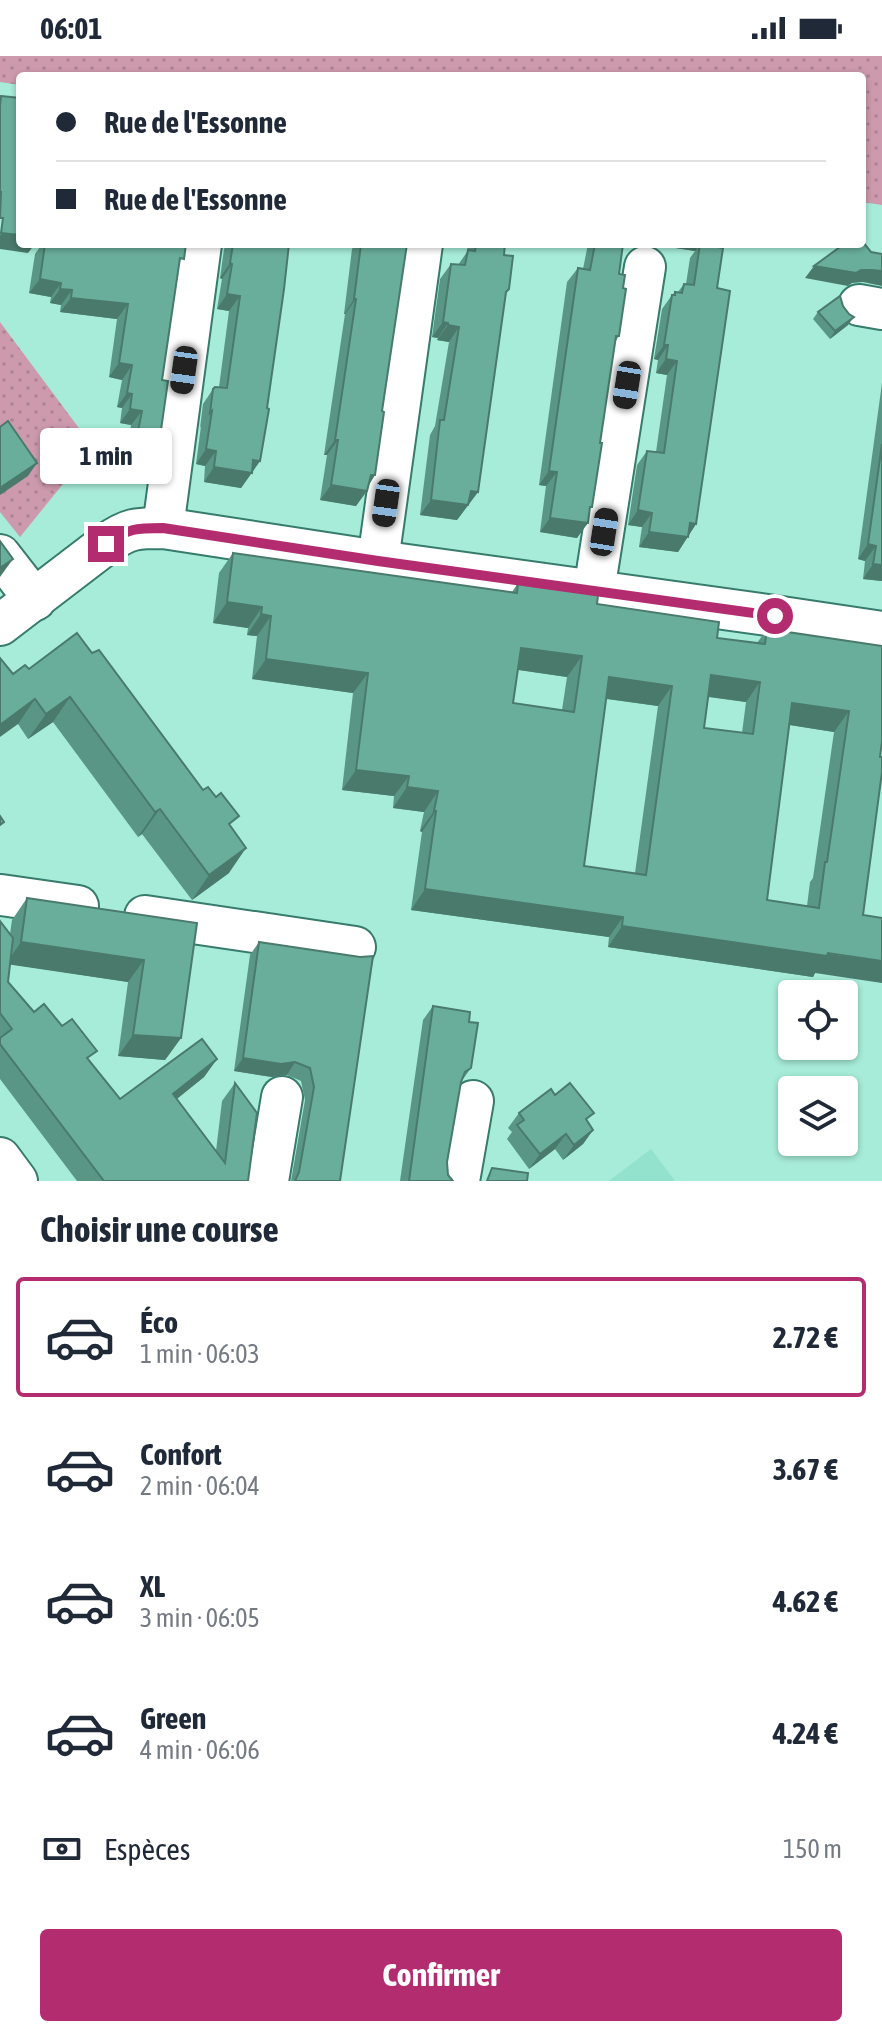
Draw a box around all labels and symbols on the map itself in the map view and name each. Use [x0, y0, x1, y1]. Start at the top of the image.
car [169, 345, 199, 395]
car [611, 359, 643, 411]
callout: 1 min [40, 428, 172, 484]
car [371, 478, 401, 528]
car [588, 506, 620, 558]
route end [88, 526, 124, 562]
route start [757, 598, 793, 634]

